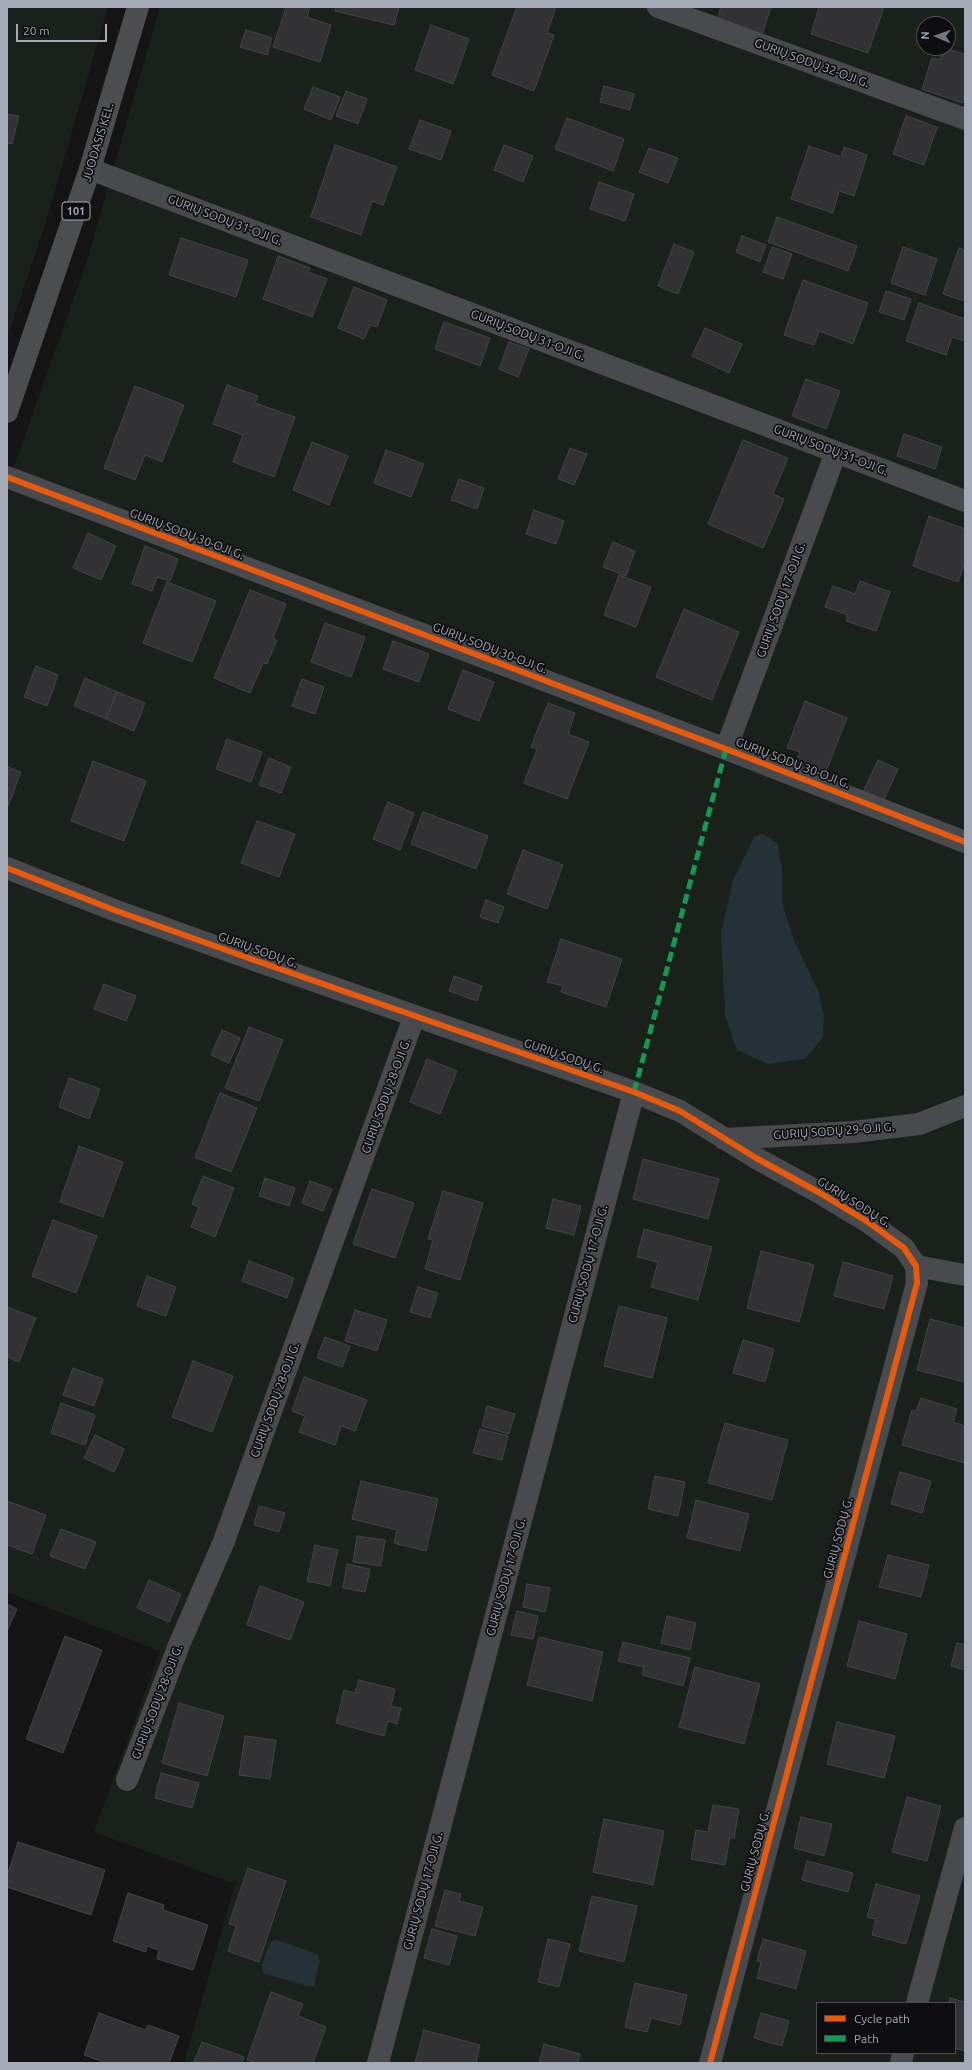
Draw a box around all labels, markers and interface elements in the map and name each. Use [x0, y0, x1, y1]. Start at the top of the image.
scale bar [18, 16, 109, 42]
north arrow [916, 16, 956, 56]
text: 20 m [23, 24, 50, 37]
text: N [919, 31, 931, 40]
street label: GURIŲ SODŲ 32-OJI G. [752, 35, 872, 91]
street label: JUODASIS KEL. [79, 101, 117, 183]
street label: GURIŲ SODŲ 31-OJI G. [166, 191, 284, 249]
road number: 101 [62, 202, 90, 220]
street label: GURIŲ SODŲ 31-OJI G. [469, 306, 587, 364]
street label: GURIŲ SODŲ 31-OJI G. [772, 421, 890, 479]
street label: GURIŲ SODŲ 30-OJI G. [128, 505, 246, 563]
street label: GURIŲ SODŲ 17-OJI G. [753, 540, 809, 660]
street label: GURIŲ SODŲ 30-OJI G. [431, 619, 549, 677]
street label: GURIŲ SODŲ 30-OJI G. [734, 734, 852, 792]
street label: GURIŲ SODŲ G. [216, 929, 300, 971]
street label: GURIŲ SODŲ 28-OJI G. [358, 1036, 414, 1156]
street label: GURIŲ SODŲ G. [522, 1036, 606, 1076]
street label: GURIŲ SODŲ 29-OJI G. [773, 1120, 895, 1142]
street label: GURIŲ SODŲ G. [815, 1174, 893, 1230]
street label: GURIŲ SODŲ 17-OJI G. [565, 1203, 611, 1325]
street label: GURIŲ SODŲ 28-OJI G. [247, 1340, 303, 1460]
street label: GURIŲ SODŲ G. [820, 1496, 856, 1580]
street label: GURIŲ SODŲ 17-OJI G. [483, 1516, 529, 1638]
street label: GURIŲ SODŲ 28-OJI G. [128, 1643, 186, 1761]
street label: GURIŲ SODŲ G. [737, 1809, 773, 1893]
street label: GURIŲ SODŲ 17-OJI G. [400, 1830, 446, 1952]
legend [816, 2002, 956, 2054]
text: Cycle path [854, 2012, 910, 2025]
text: Path [854, 2032, 879, 2045]

